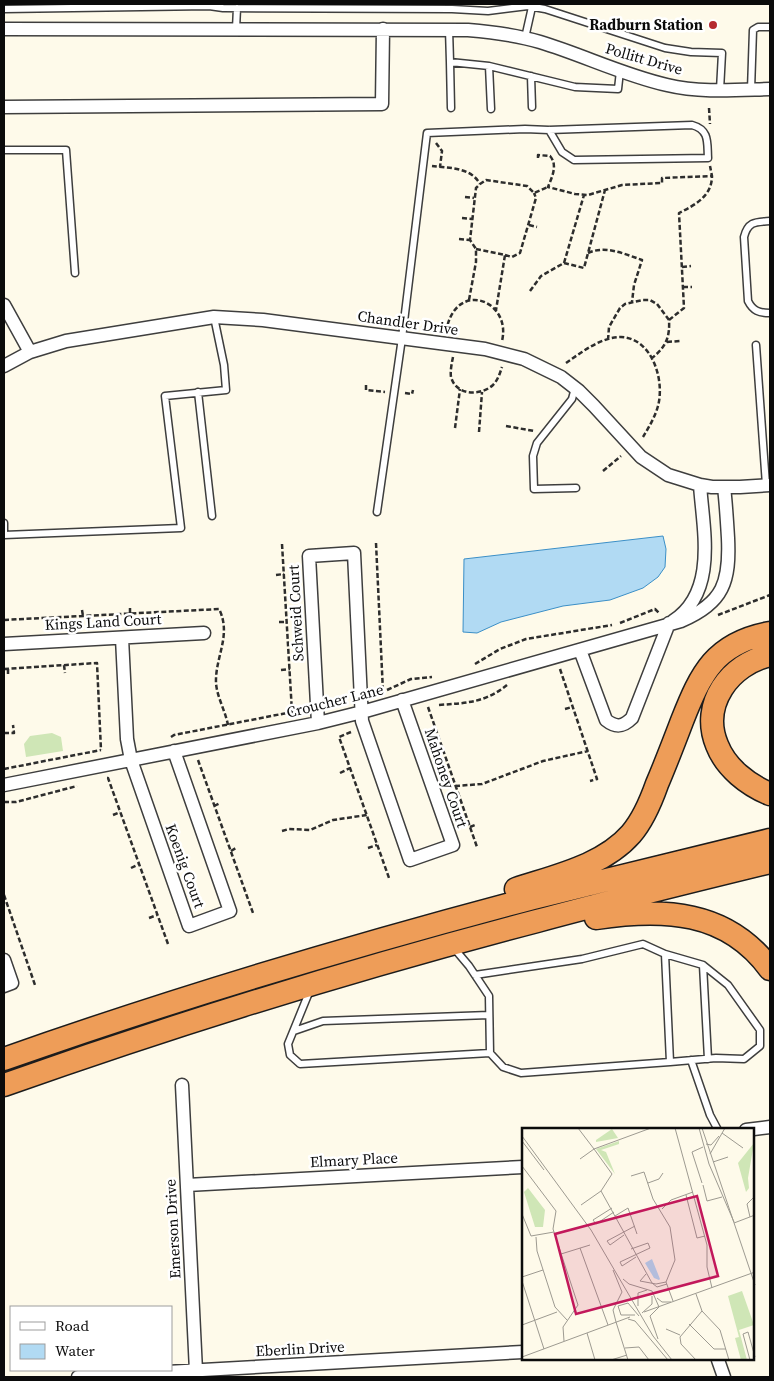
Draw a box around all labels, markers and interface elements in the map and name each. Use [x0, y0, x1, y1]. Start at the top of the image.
place label: Radburn Station [589, 14, 703, 35]
marker: Radburn Station [707, 19, 719, 31]
street label: Pollitt Drive [603, 37, 686, 80]
street label: Chandler Drive [356, 305, 460, 340]
street label: Schweid Court [282, 564, 309, 662]
street label: Kings Land Court [44, 608, 162, 635]
street label: Croucher Lane [284, 678, 386, 723]
street label: Mahoney Court [420, 725, 473, 830]
street label: Koenig Court [161, 821, 210, 911]
inset map [522, 1128, 754, 1361]
street label: Elmary Place [309, 1147, 399, 1172]
street label: Emerson Drive [159, 1178, 186, 1279]
legend [10, 1306, 172, 1371]
text: Road [55, 1315, 89, 1336]
street label: Eberlin Drive [255, 1336, 345, 1361]
text: Water [55, 1340, 96, 1361]

